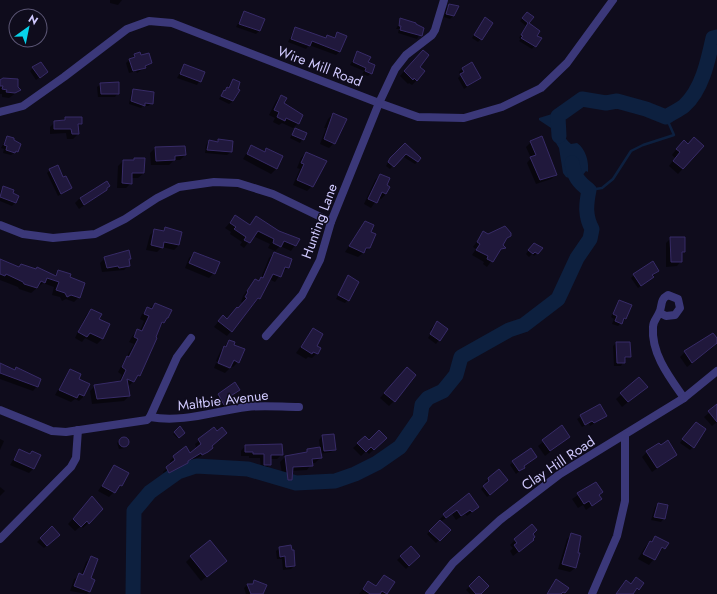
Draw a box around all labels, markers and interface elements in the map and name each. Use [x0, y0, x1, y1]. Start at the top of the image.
north arrow [8, 8, 48, 48]
text: N [25, 11, 41, 29]
street label: Wire Mill Road [275, 41, 365, 91]
street label: Hunting Lane [296, 181, 342, 261]
street label: Maltbie Avenue [176, 385, 270, 415]
street label: Clay Hill Road [517, 431, 599, 495]

